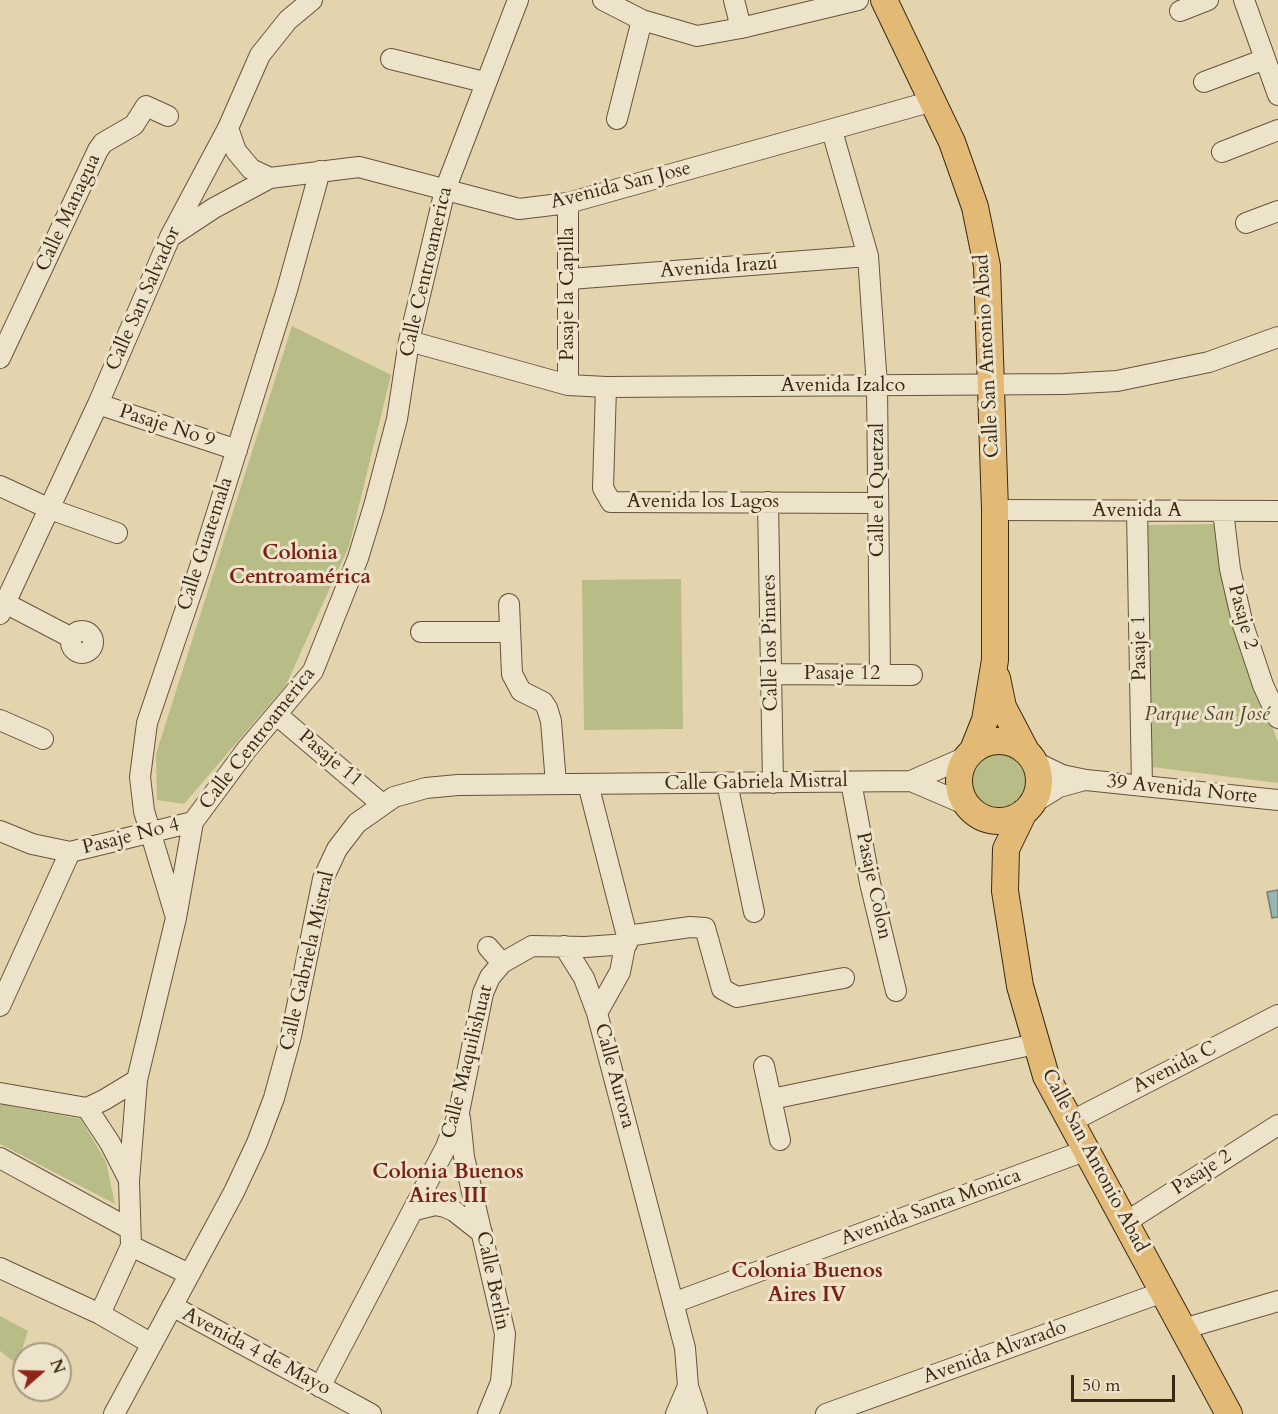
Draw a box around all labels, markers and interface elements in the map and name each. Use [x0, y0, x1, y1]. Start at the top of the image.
street label: Calle Managua [31, 150, 107, 276]
street label: Avenida San Jose [548, 157, 694, 215]
street label: Calle Centroamerica [396, 185, 458, 359]
street label: Calle San Salvador [101, 223, 187, 375]
street label: Pasaje la Capilla [556, 227, 580, 361]
street label: Avenida Irazú [659, 252, 779, 284]
street label: Calle San Antonio Abad [971, 253, 1005, 459]
street label: Avenida Izalco [781, 374, 905, 398]
street label: Pasaje No 9 [116, 400, 218, 454]
street label: Calle el Quetzal [866, 423, 890, 557]
street label: Calle Guatemala [173, 474, 239, 614]
street label: Avenida los Lagos [627, 490, 779, 514]
street label: Avenida A [1092, 499, 1182, 523]
district label: Colonia Centroamérica [229, 541, 371, 591]
street label: Calle los Pinares [758, 574, 784, 712]
street label: Pasaje 2 [1222, 582, 1262, 652]
street label: Pasaje 1 [1127, 615, 1153, 681]
street label: Pasaje 12 [804, 662, 880, 686]
street label: Calle Centroamerica [195, 663, 321, 815]
park label: Parque San José [1144, 703, 1270, 727]
street label: Pasaje 11 [293, 725, 367, 793]
street label: Calle Gabriela Mistral [664, 769, 848, 797]
street label: 39 Avenida Norte [1105, 770, 1259, 810]
street label: Pasaje No 4 [80, 813, 182, 861]
street label: Pasaje Colon [850, 830, 896, 942]
street label: Calle Gabriela Mistral [276, 869, 340, 1053]
street label: Calle Maquilishuat [437, 983, 499, 1141]
street label: Calle Aurora [588, 1021, 640, 1131]
street label: Avenida C [1129, 1037, 1221, 1099]
street label: Calle San Antonio Abad [1035, 1065, 1153, 1257]
street label: Pasaje 2 [1168, 1145, 1236, 1201]
district label: Colonia Buenos Aires III [372, 1160, 524, 1210]
street label: Avenida Santa Monica [838, 1164, 1024, 1252]
street label: Calle Berlin [470, 1229, 514, 1333]
district label: Colonia Buenos Aires IV [731, 1259, 883, 1309]
street label: Avenida 4 de Mayo [178, 1303, 334, 1401]
street label: Avenida Alvarado [920, 1316, 1070, 1390]
north arrow [12, 1342, 72, 1402]
text: N [44, 1356, 70, 1377]
scale bar [1074, 1363, 1178, 1401]
text: 50 m [1082, 1373, 1121, 1398]

